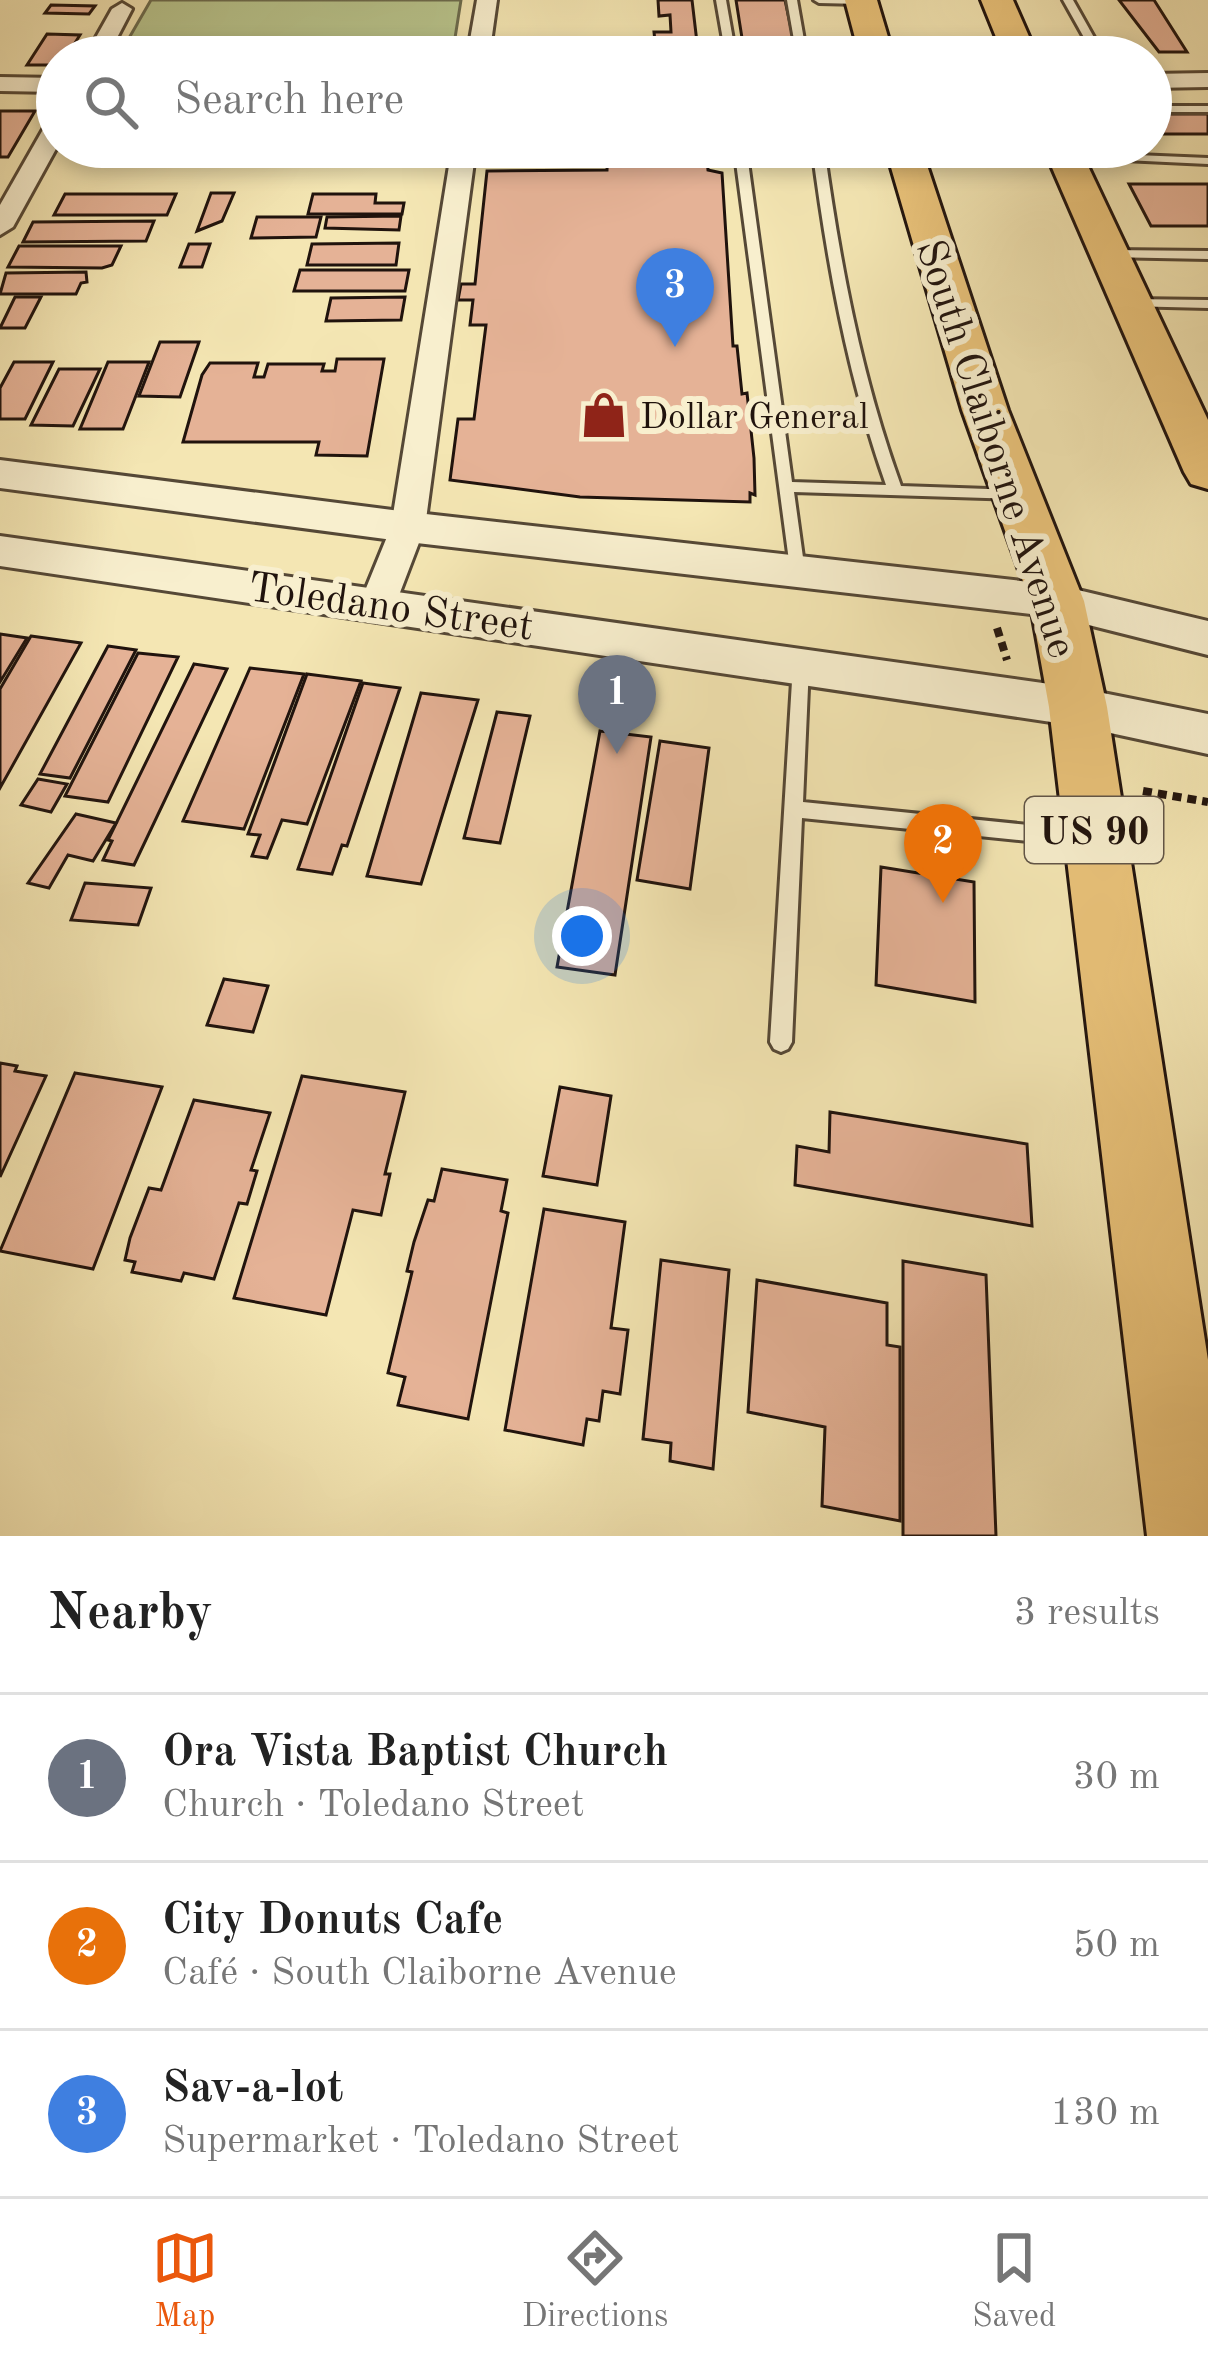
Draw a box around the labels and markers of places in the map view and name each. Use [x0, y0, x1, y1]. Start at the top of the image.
pin: 3 [636, 248, 714, 347]
shop icon: Dollar General [579, 390, 629, 440]
place label: Dollar General [640, 401, 869, 437]
pin: 1 [578, 655, 656, 754]
pin: 2 [904, 804, 982, 903]

